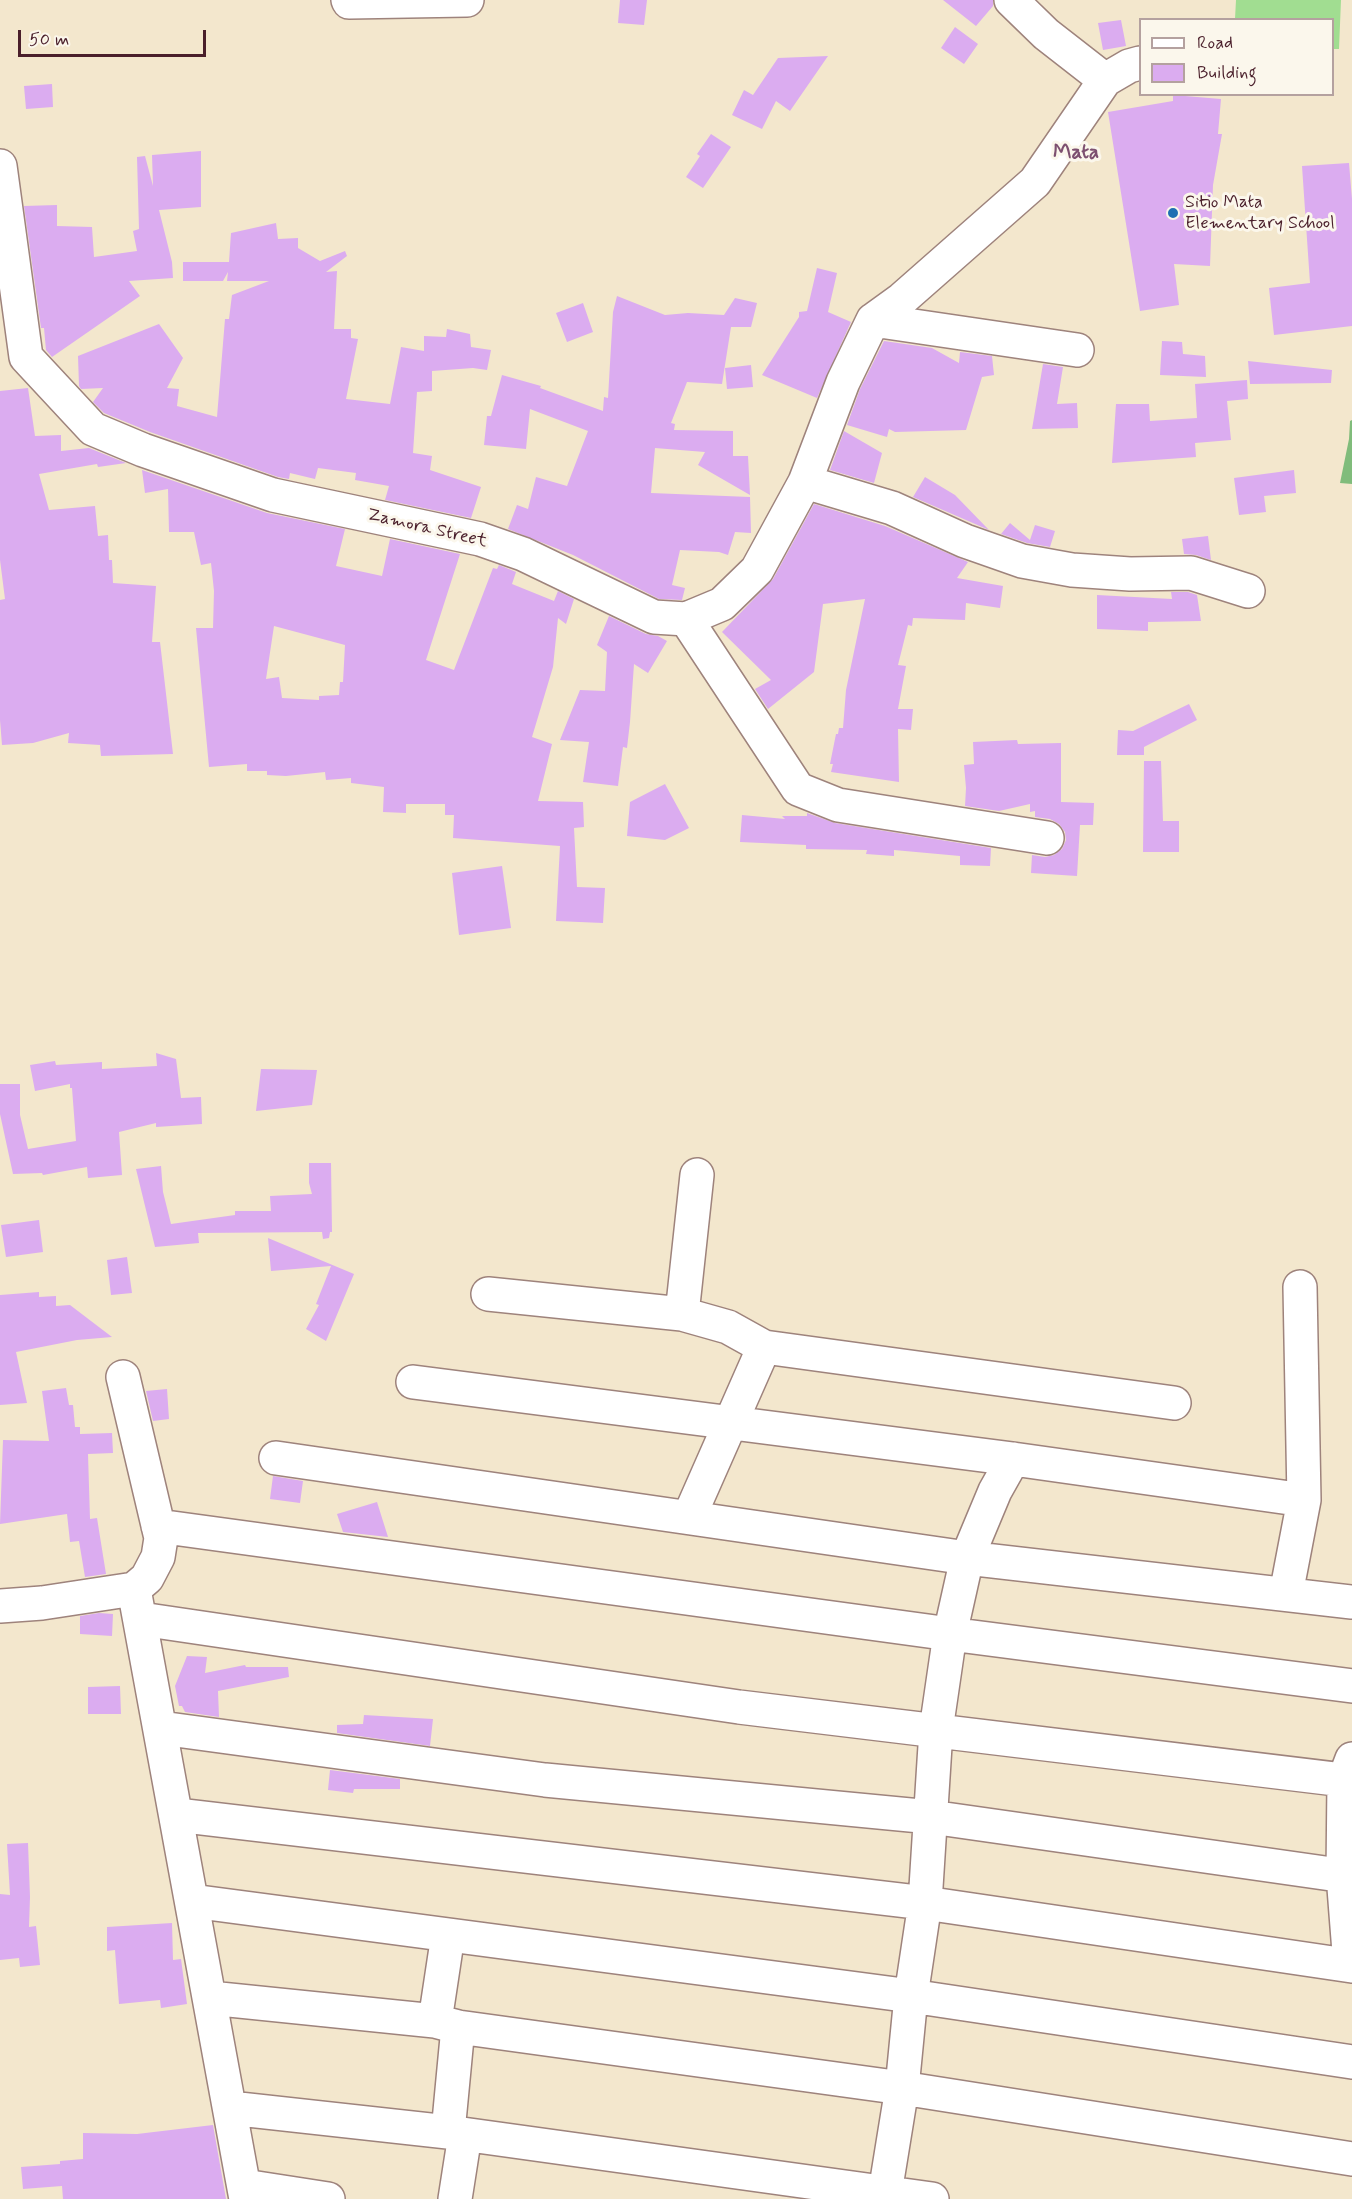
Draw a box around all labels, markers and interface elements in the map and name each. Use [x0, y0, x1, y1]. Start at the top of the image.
scale bar [21, 18, 208, 56]
legend [1139, 18, 1334, 96]
text: 50 m [29, 28, 69, 52]
text: Road [1197, 31, 1233, 55]
text: Building [1197, 61, 1257, 85]
district label: Mata [1053, 141, 1099, 167]
place label: Sitio Mata Elementary School [1185, 192, 1335, 234]
marker: Sitio Mata Elementary School [1166, 206, 1180, 220]
street label: Zamora Street [365, 505, 489, 553]

